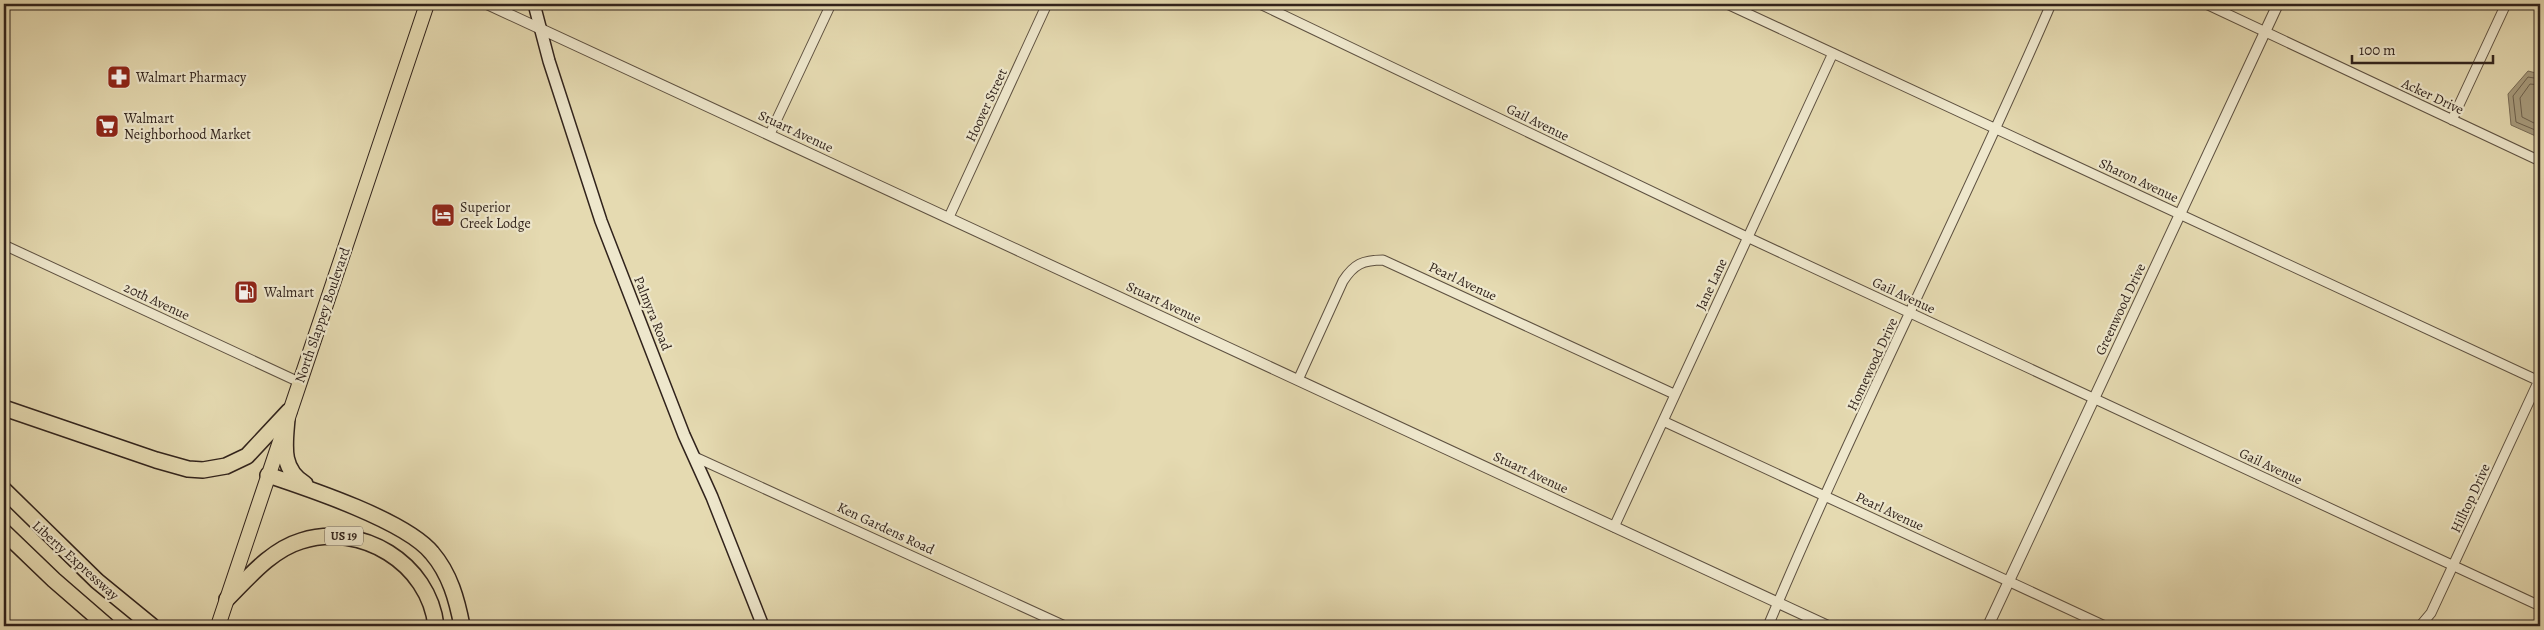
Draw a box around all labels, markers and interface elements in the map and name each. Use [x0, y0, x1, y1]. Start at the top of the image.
scale bar [2352, 32, 2493, 64]
text: 100 m [2359, 40, 2396, 60]
pharmacy icon: Walmart Pharmacy [106, 64, 132, 90]
street label: Hoover Street [961, 65, 1012, 145]
place label: Walmart Pharmacy [135, 68, 247, 87]
street label: Acker Drive [2398, 73, 2467, 119]
street label: Gail Avenue [1503, 99, 1572, 146]
street label: Stuart Avenue [755, 106, 836, 157]
place label: Walmart Neighborhood Market [123, 109, 251, 144]
supermarket icon: Walmart Neighborhood Market [94, 113, 120, 139]
street label: Sharon Avenue [2096, 154, 2182, 207]
place label: Superior Creek Lodge [460, 198, 531, 233]
hotel icon: Superior Creek Lodge [430, 202, 456, 228]
street label: North Slappey Boulevard [290, 244, 355, 385]
street label: Jane Lane [1691, 255, 1732, 313]
street label: Pearl Avenue [1426, 257, 1500, 306]
street label: Greenwood Drive [2091, 260, 2150, 358]
street label: Palmyra Road [629, 273, 676, 354]
street label: Gail Avenue [1869, 273, 1938, 318]
street label: Stuart Avenue [1123, 277, 1204, 328]
street label: 20th Avenue [121, 278, 193, 325]
fuel station icon: Walmart [233, 279, 259, 305]
place label: Walmart [263, 283, 314, 302]
street label: Homewood Drive [1843, 315, 1902, 414]
street label: Gail Avenue [2236, 444, 2305, 489]
street label: Stuart Avenue [1490, 447, 1571, 498]
street label: Hilltop Drive [2446, 460, 2495, 536]
street label: Pearl Avenue [1853, 487, 1927, 536]
street label: Ken Gardens Road [834, 498, 938, 559]
street label: Liberty Expressway [28, 516, 124, 605]
road number: US 19 [325, 526, 363, 546]

